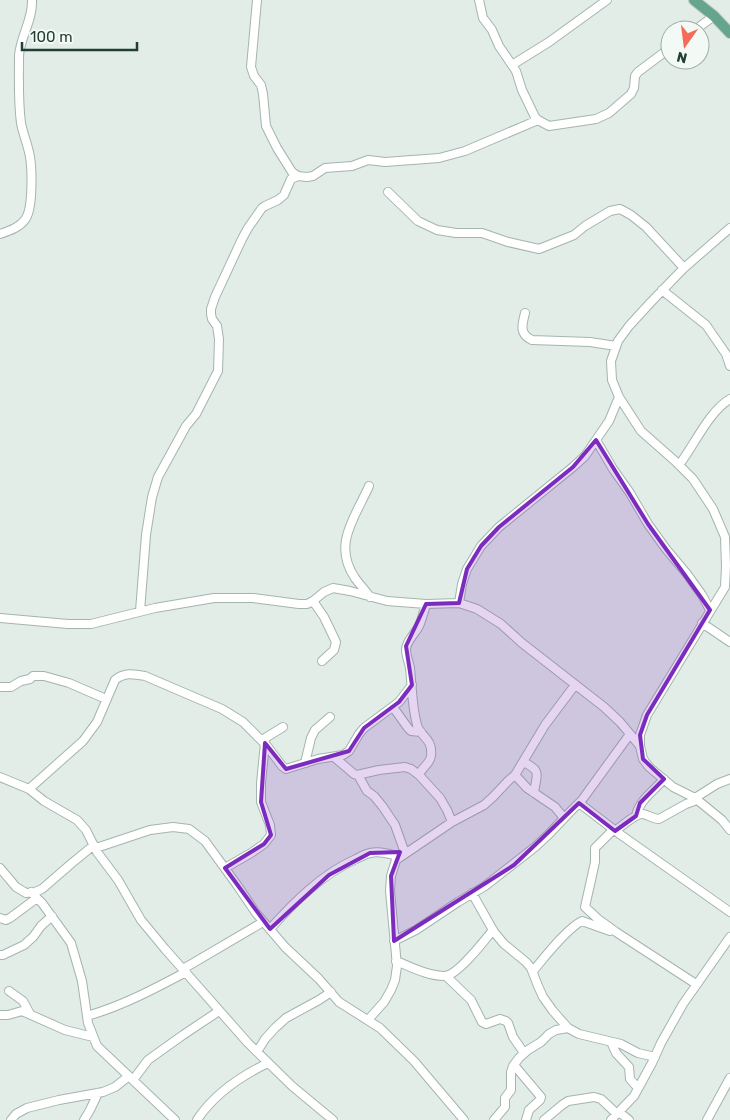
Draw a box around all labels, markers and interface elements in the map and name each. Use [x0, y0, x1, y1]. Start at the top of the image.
scale bar [22, 20, 138, 52]
north arrow [660, 20, 710, 70]
text: 100 m [30, 28, 72, 46]
text: N [675, 48, 689, 67]

